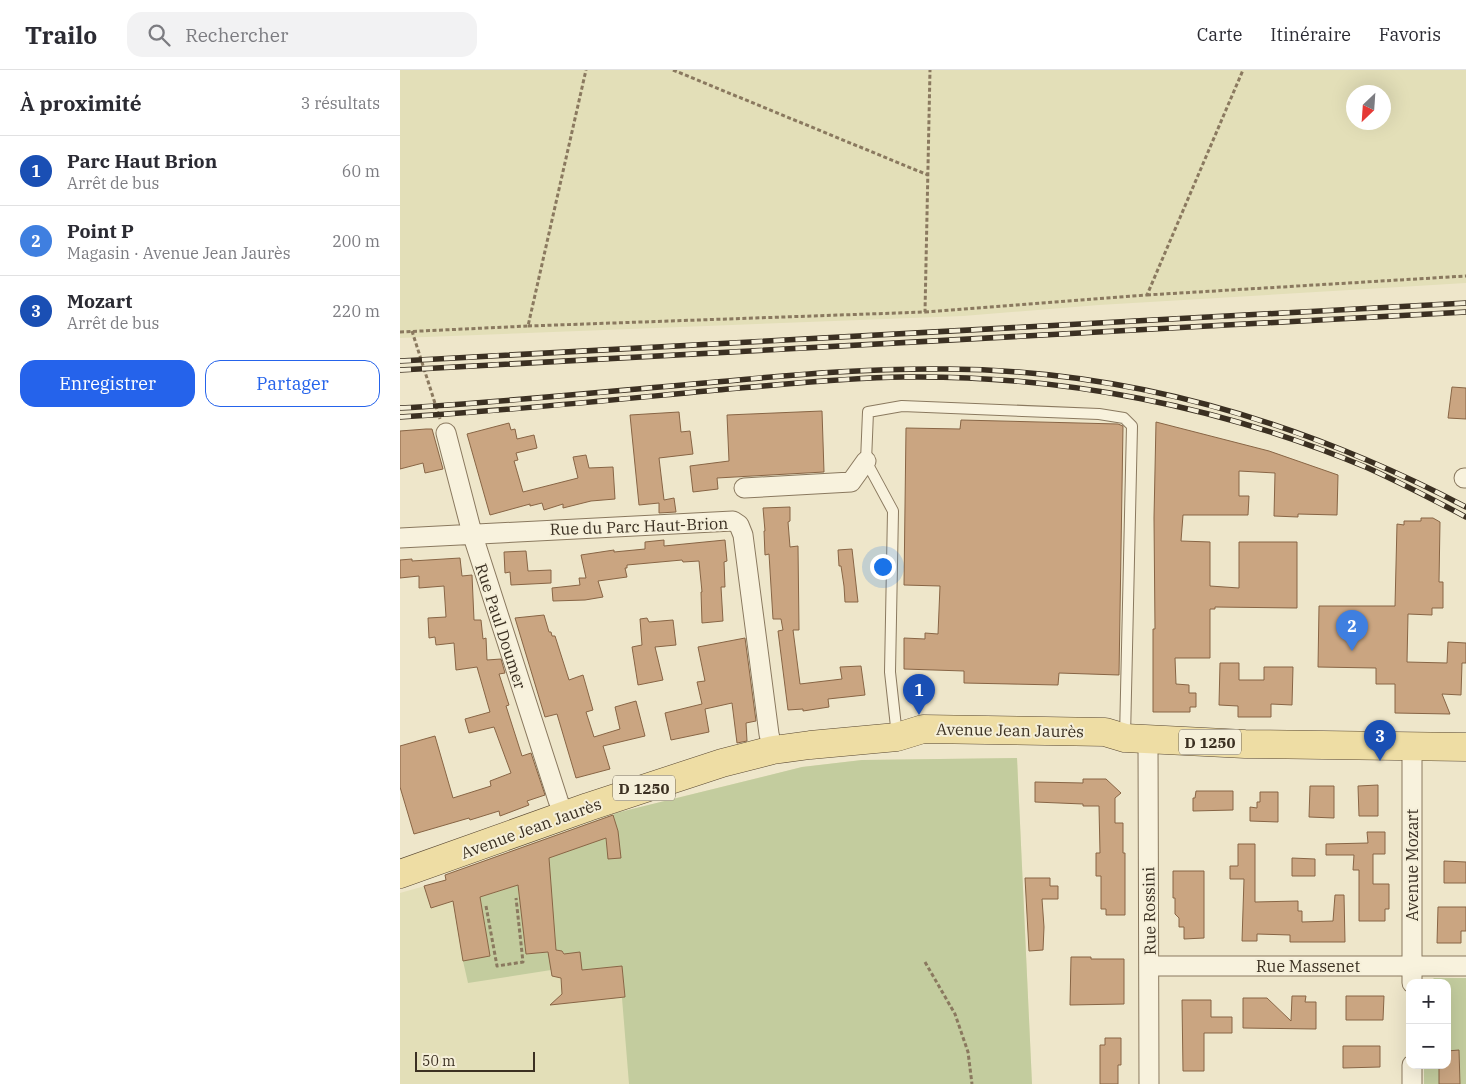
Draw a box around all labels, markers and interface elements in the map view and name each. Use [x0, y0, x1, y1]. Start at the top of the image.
search box [127, 12, 477, 57]
text: Trailo [25, 19, 97, 51]
icon: search [145, 21, 173, 49]
text: Rechercher [185, 23, 288, 47]
text: Carte [1197, 23, 1242, 46]
text: Itinéraire [1270, 23, 1351, 46]
text: Favoris [1379, 23, 1441, 46]
north arrow [1346, 85, 1391, 130]
text: À proximité [20, 89, 142, 117]
text: 3 résultats [301, 93, 380, 113]
text: Parc Haut Brion [67, 149, 217, 173]
text: 1 [31, 161, 41, 181]
text: 60 m [342, 161, 380, 181]
text: Arrêt de bus [67, 173, 159, 193]
text: Point P [67, 219, 134, 243]
text: 2 [31, 231, 41, 251]
text: 200 m [332, 231, 380, 251]
text: Magasin · Avenue Jean Jaurès [67, 243, 290, 263]
text: Mozart [67, 289, 132, 313]
text: 3 [31, 301, 41, 321]
text: 220 m [332, 301, 380, 321]
text: Arrêt de bus [67, 313, 159, 333]
button: Enregistrer [20, 360, 195, 407]
button: Partager [205, 360, 380, 407]
street label: Rue du Parc Haut-Brion [549, 513, 729, 539]
your location [870, 554, 896, 580]
street label: Rue Paul Doumer [471, 561, 531, 691]
pin: 2 [1336, 610, 1368, 651]
pin: 1 [903, 674, 935, 715]
street label: Avenue Jean Jaurès [936, 719, 1084, 741]
pin: 3 [1364, 720, 1396, 761]
road number: D 1250 [1179, 730, 1241, 754]
road number: D 1250 [613, 776, 675, 800]
street label: Avenue Jean Jaurès [458, 793, 604, 863]
street label: Avenue Mozart [1402, 808, 1422, 921]
street label: Rue Rossini [1138, 867, 1160, 955]
street label: Rue Massenet [1256, 956, 1360, 976]
map controls [1406, 979, 1451, 1069]
button: + [1406, 979, 1451, 1024]
button: − [1406, 1024, 1451, 1069]
scale bar [415, 1049, 535, 1072]
text: 50 m [422, 1052, 455, 1070]

